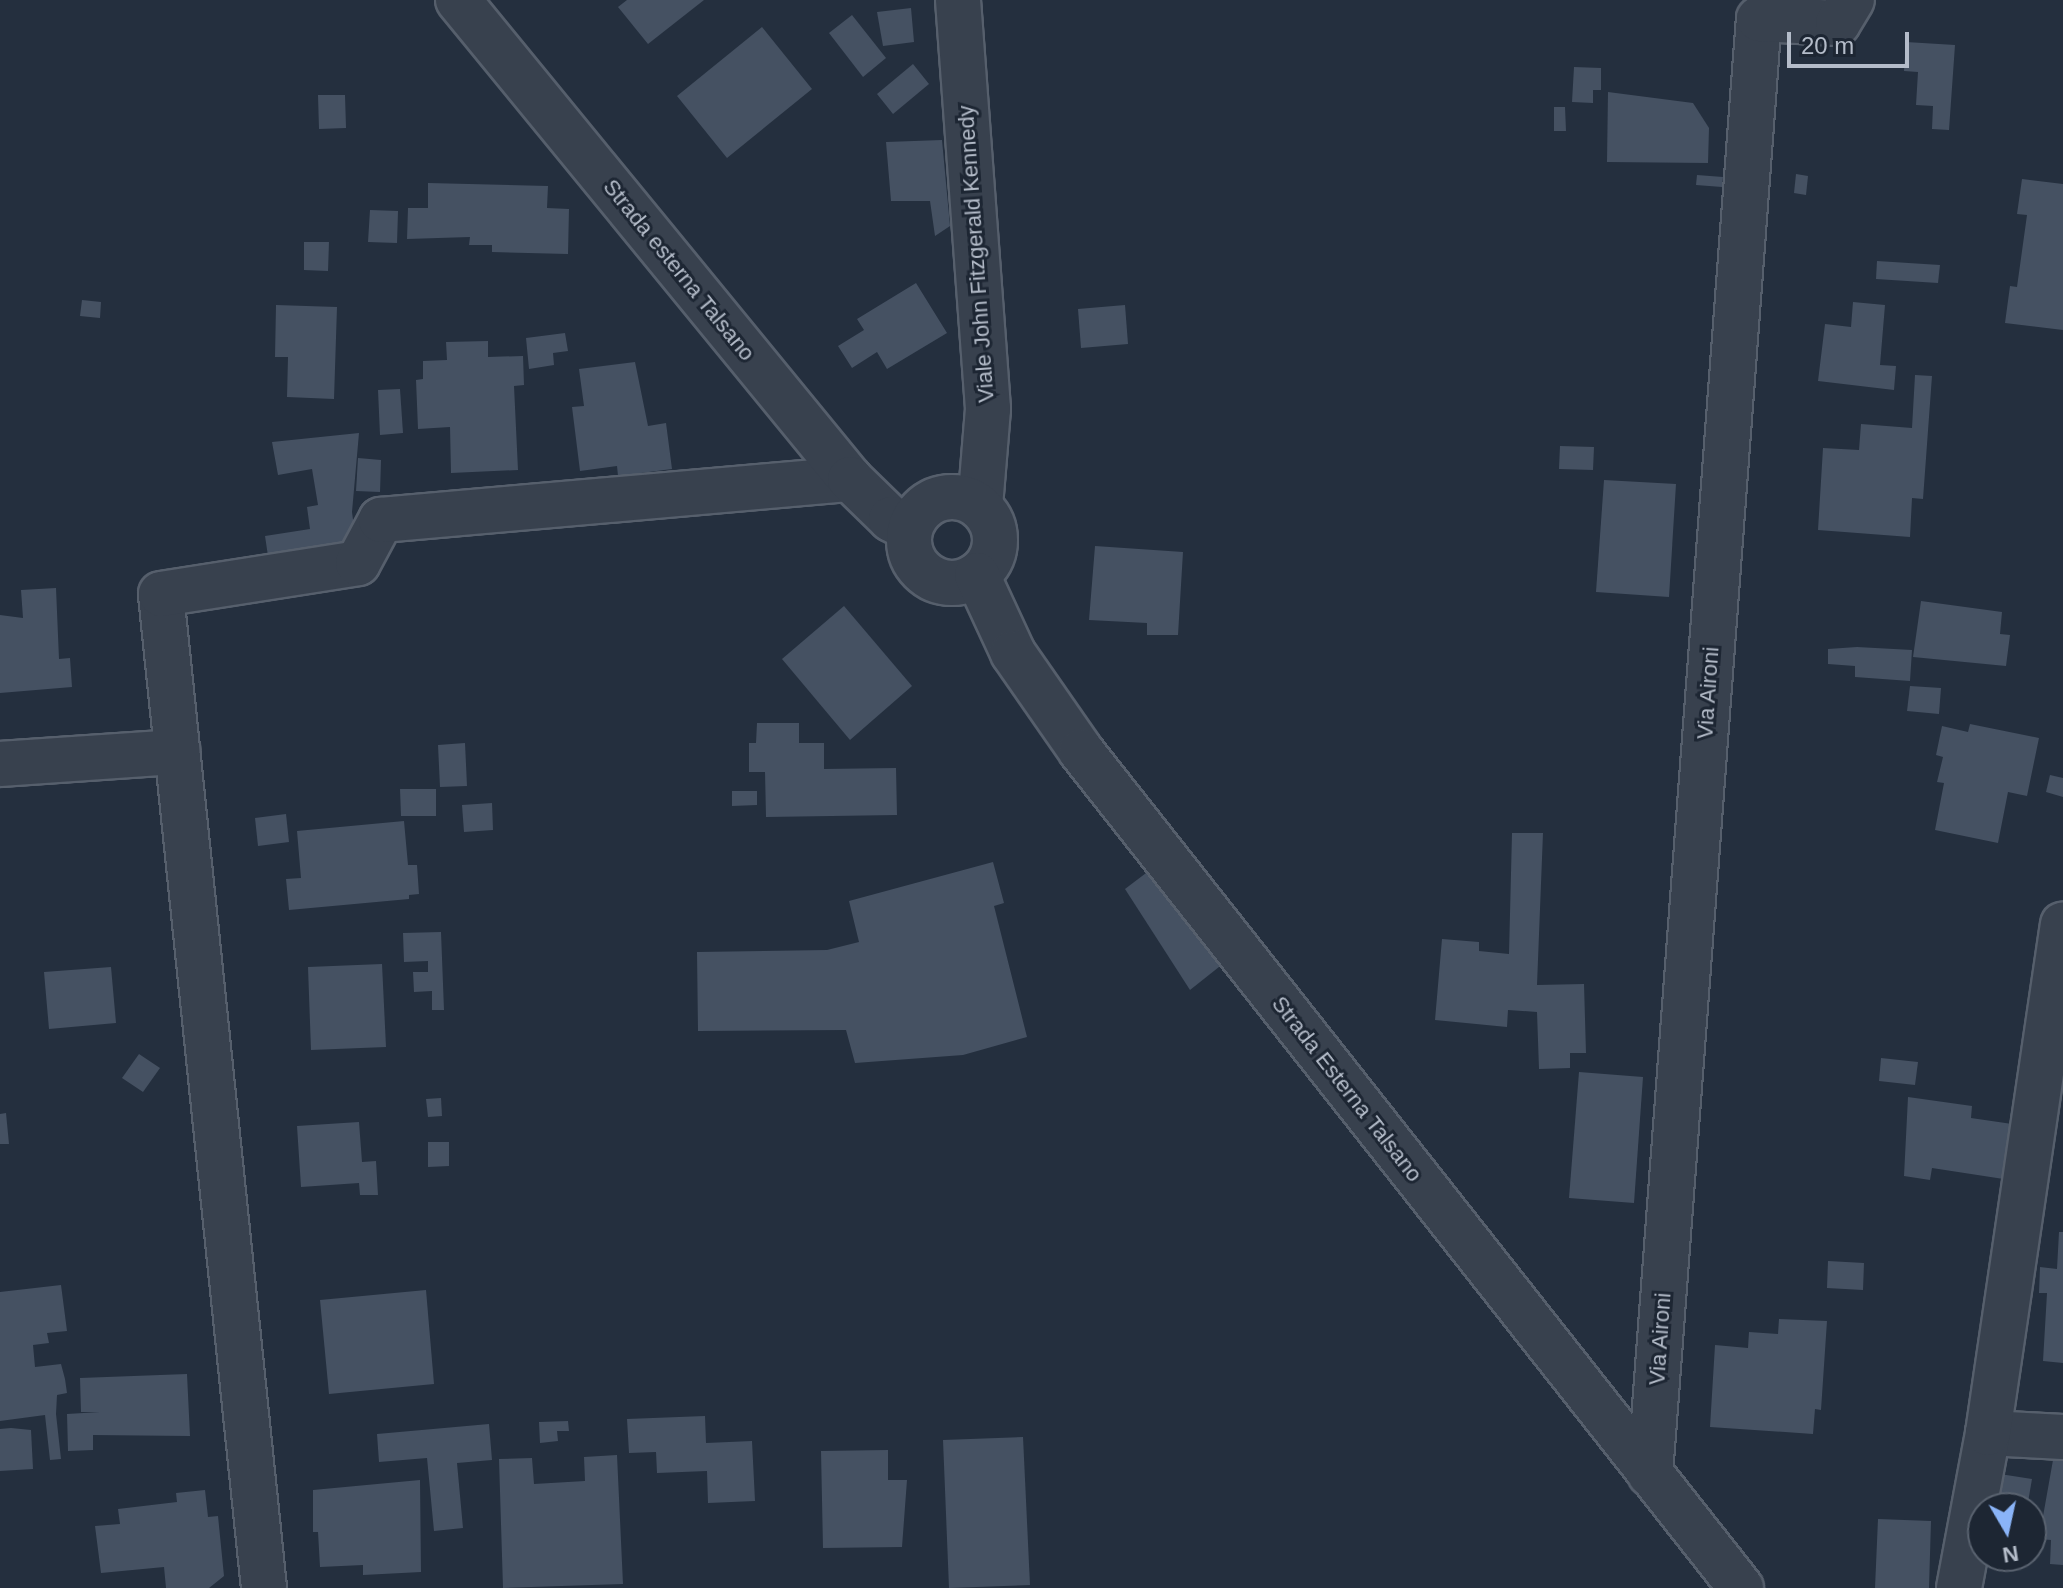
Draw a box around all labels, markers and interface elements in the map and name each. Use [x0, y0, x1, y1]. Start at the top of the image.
scale bar [1791, 16, 1913, 66]
text: 20 m [1801, 32, 1854, 59]
street label: Viale John Fitzgerald Kennedy [952, 104, 1000, 404]
street label: Strada esterna Talsano [598, 174, 760, 366]
street label: Via Aironi [1692, 645, 1724, 741]
street label: Strada Esterna Talsano [1266, 991, 1428, 1187]
street label: Via Aironi [1644, 1291, 1676, 1387]
north arrow [1967, 1492, 2047, 1572]
text: N [2001, 1541, 2020, 1568]

